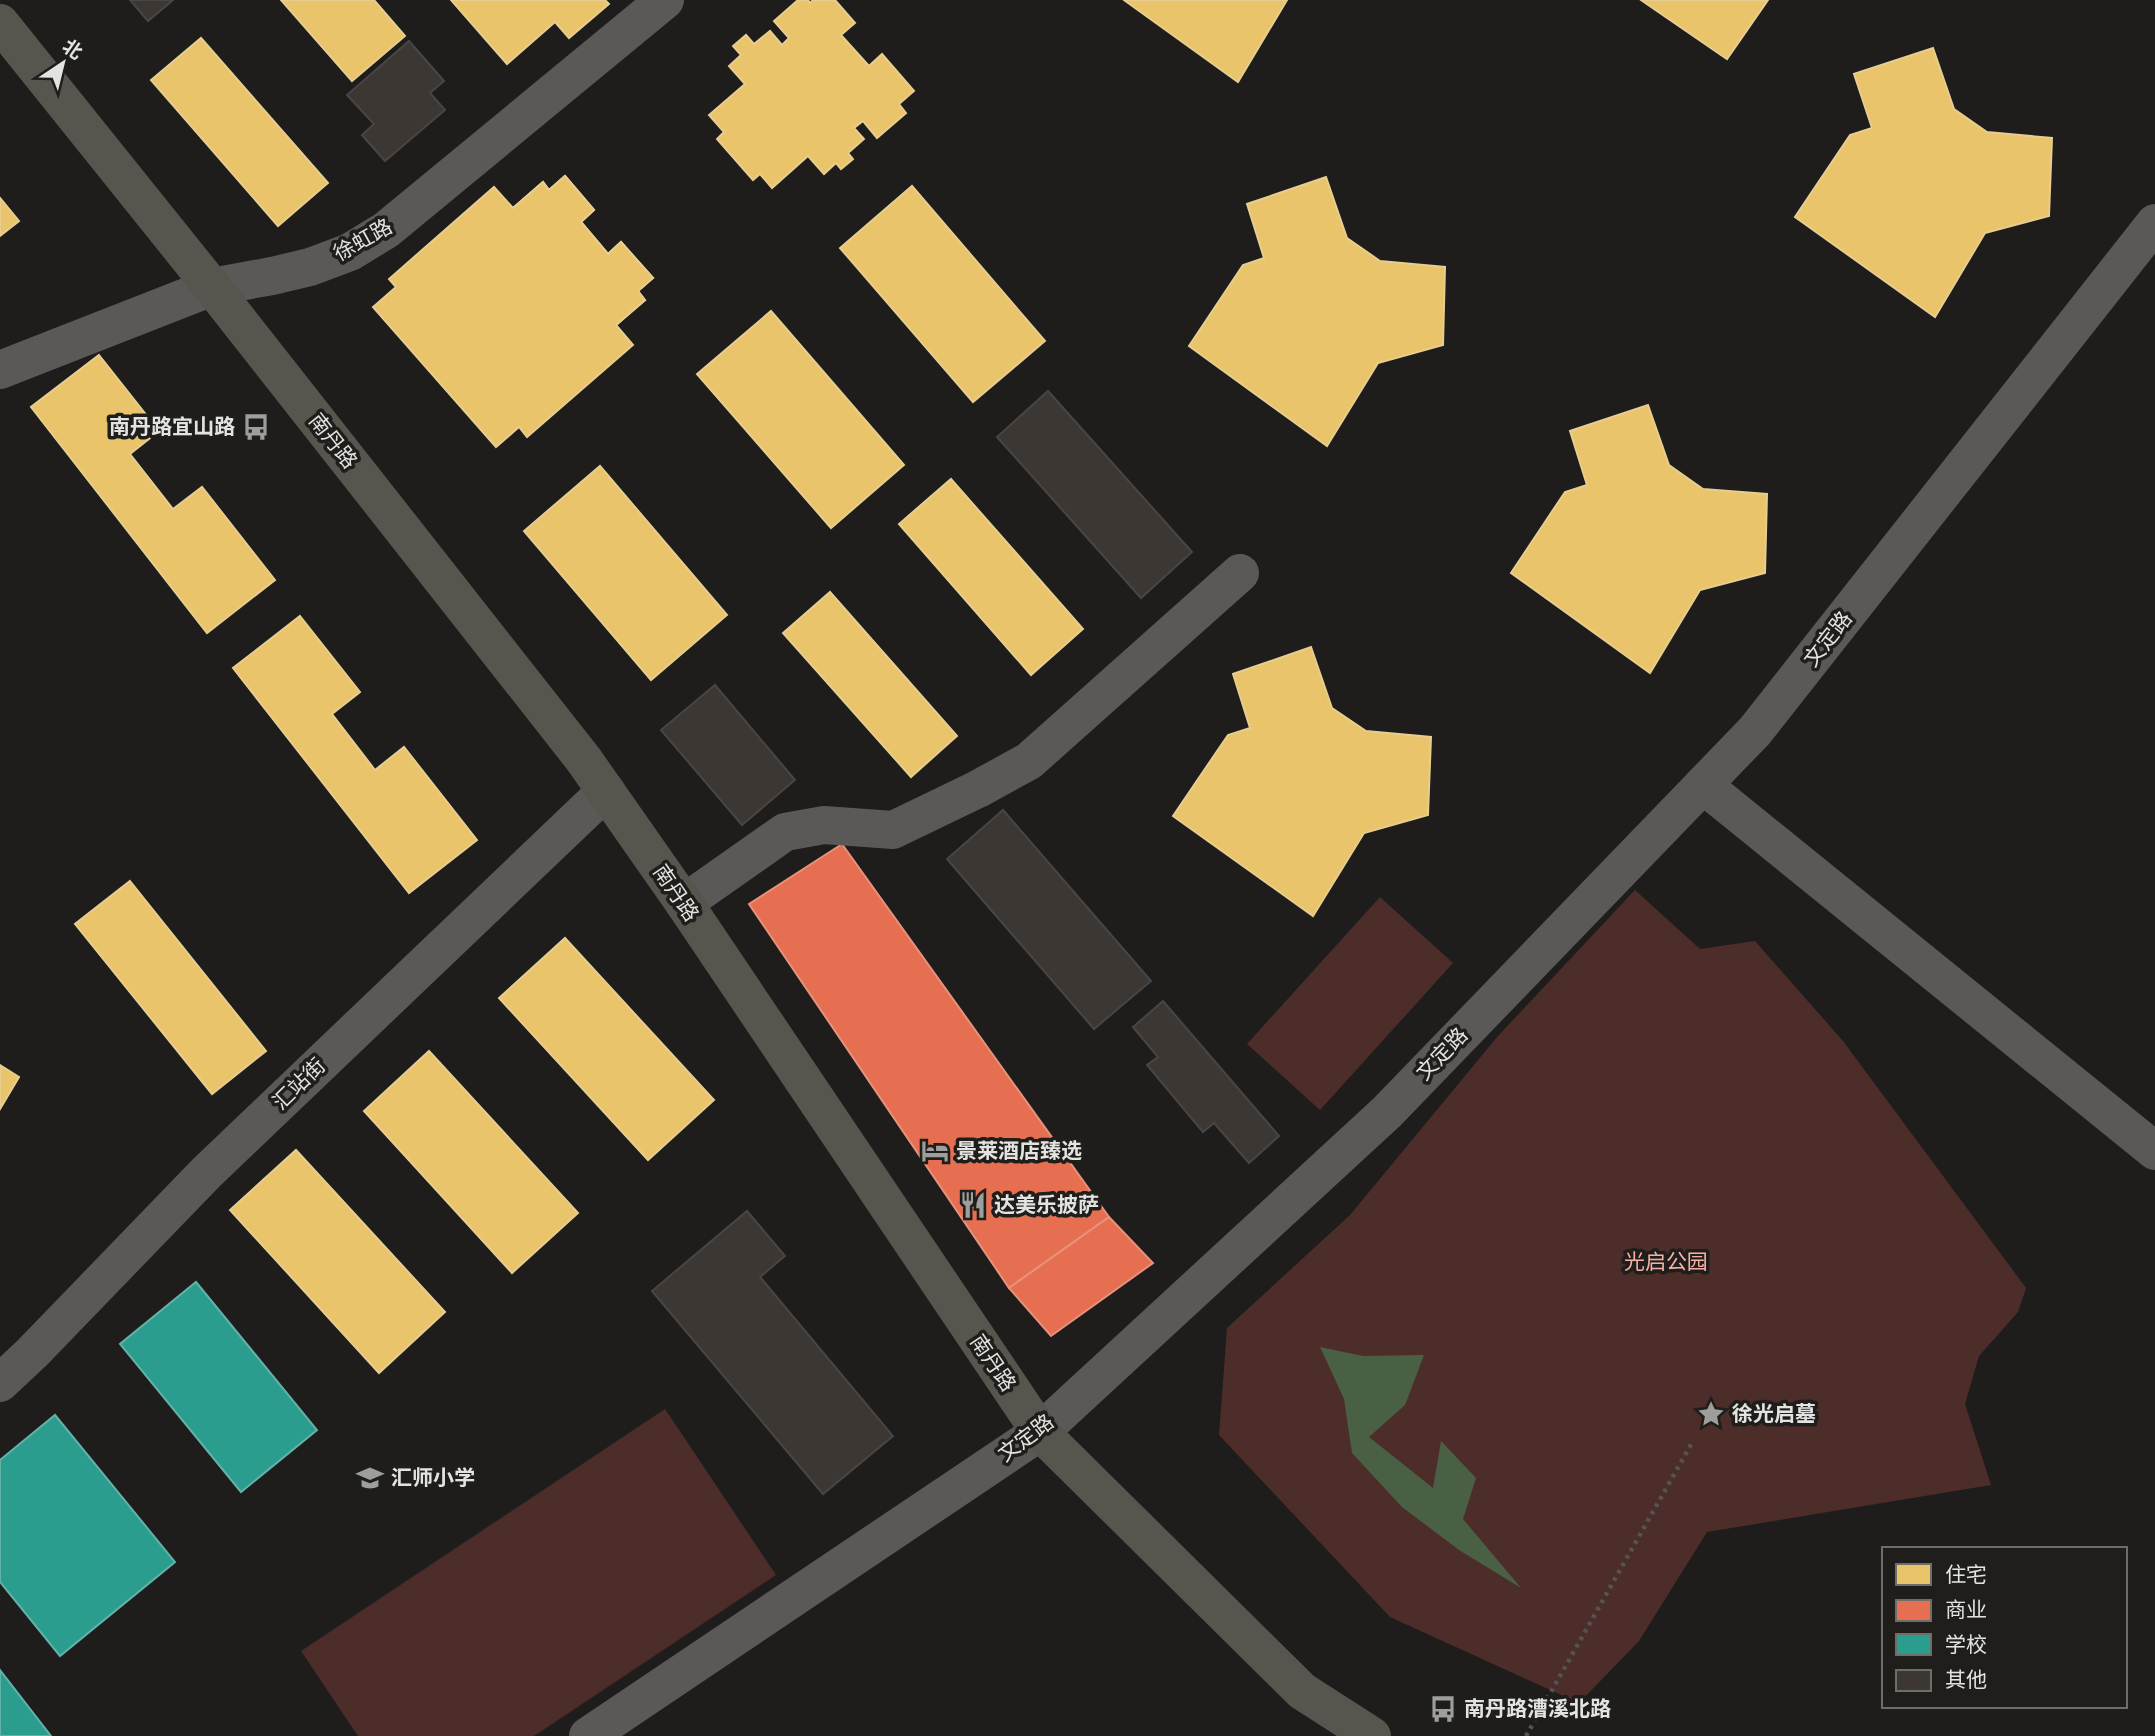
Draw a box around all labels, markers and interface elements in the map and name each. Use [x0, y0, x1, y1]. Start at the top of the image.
north arrow [28, 28, 98, 98]
text: 北 [58, 35, 87, 64]
street label: 徐虹路 [329, 213, 396, 266]
street label: 南丹路 [304, 408, 363, 473]
bus stop icon: 南丹路宜山路 [241, 412, 271, 442]
place label: 南丹路宜山路 [109, 414, 235, 439]
street label: 文定路 [1798, 606, 1857, 671]
street label: 南丹路 [648, 860, 704, 926]
street label: 文定路 [1411, 1022, 1473, 1085]
street label: 汇站街 [267, 1053, 330, 1115]
hotel icon: 景莱酒店臻选 [920, 1136, 950, 1166]
place label: 景莱酒店臻选 [956, 1138, 1082, 1163]
restaurant icon: 达美乐披萨 [958, 1190, 988, 1220]
place label: 达美乐披萨 [994, 1192, 1099, 1217]
park label: 光启公园 [1624, 1249, 1708, 1274]
street label: 南丹路 [965, 1330, 1021, 1396]
place icon: 徐光启墓 [1696, 1399, 1726, 1429]
place label: 徐光启墓 [1732, 1401, 1816, 1426]
street label: 文定路 [993, 1409, 1058, 1467]
school or university icon: 汇师小学 [355, 1463, 385, 1493]
place label: 汇师小学 [391, 1465, 475, 1490]
legend [1882, 1547, 2127, 1708]
text: 住宅 [1945, 1562, 1987, 1587]
text: 商业 [1945, 1597, 1987, 1622]
text: 学校 [1945, 1632, 1987, 1657]
text: 其他 [1945, 1667, 1987, 1692]
bus stop icon: 南丹路漕溪北路 [1428, 1694, 1458, 1724]
place label: 南丹路漕溪北路 [1464, 1696, 1611, 1721]

